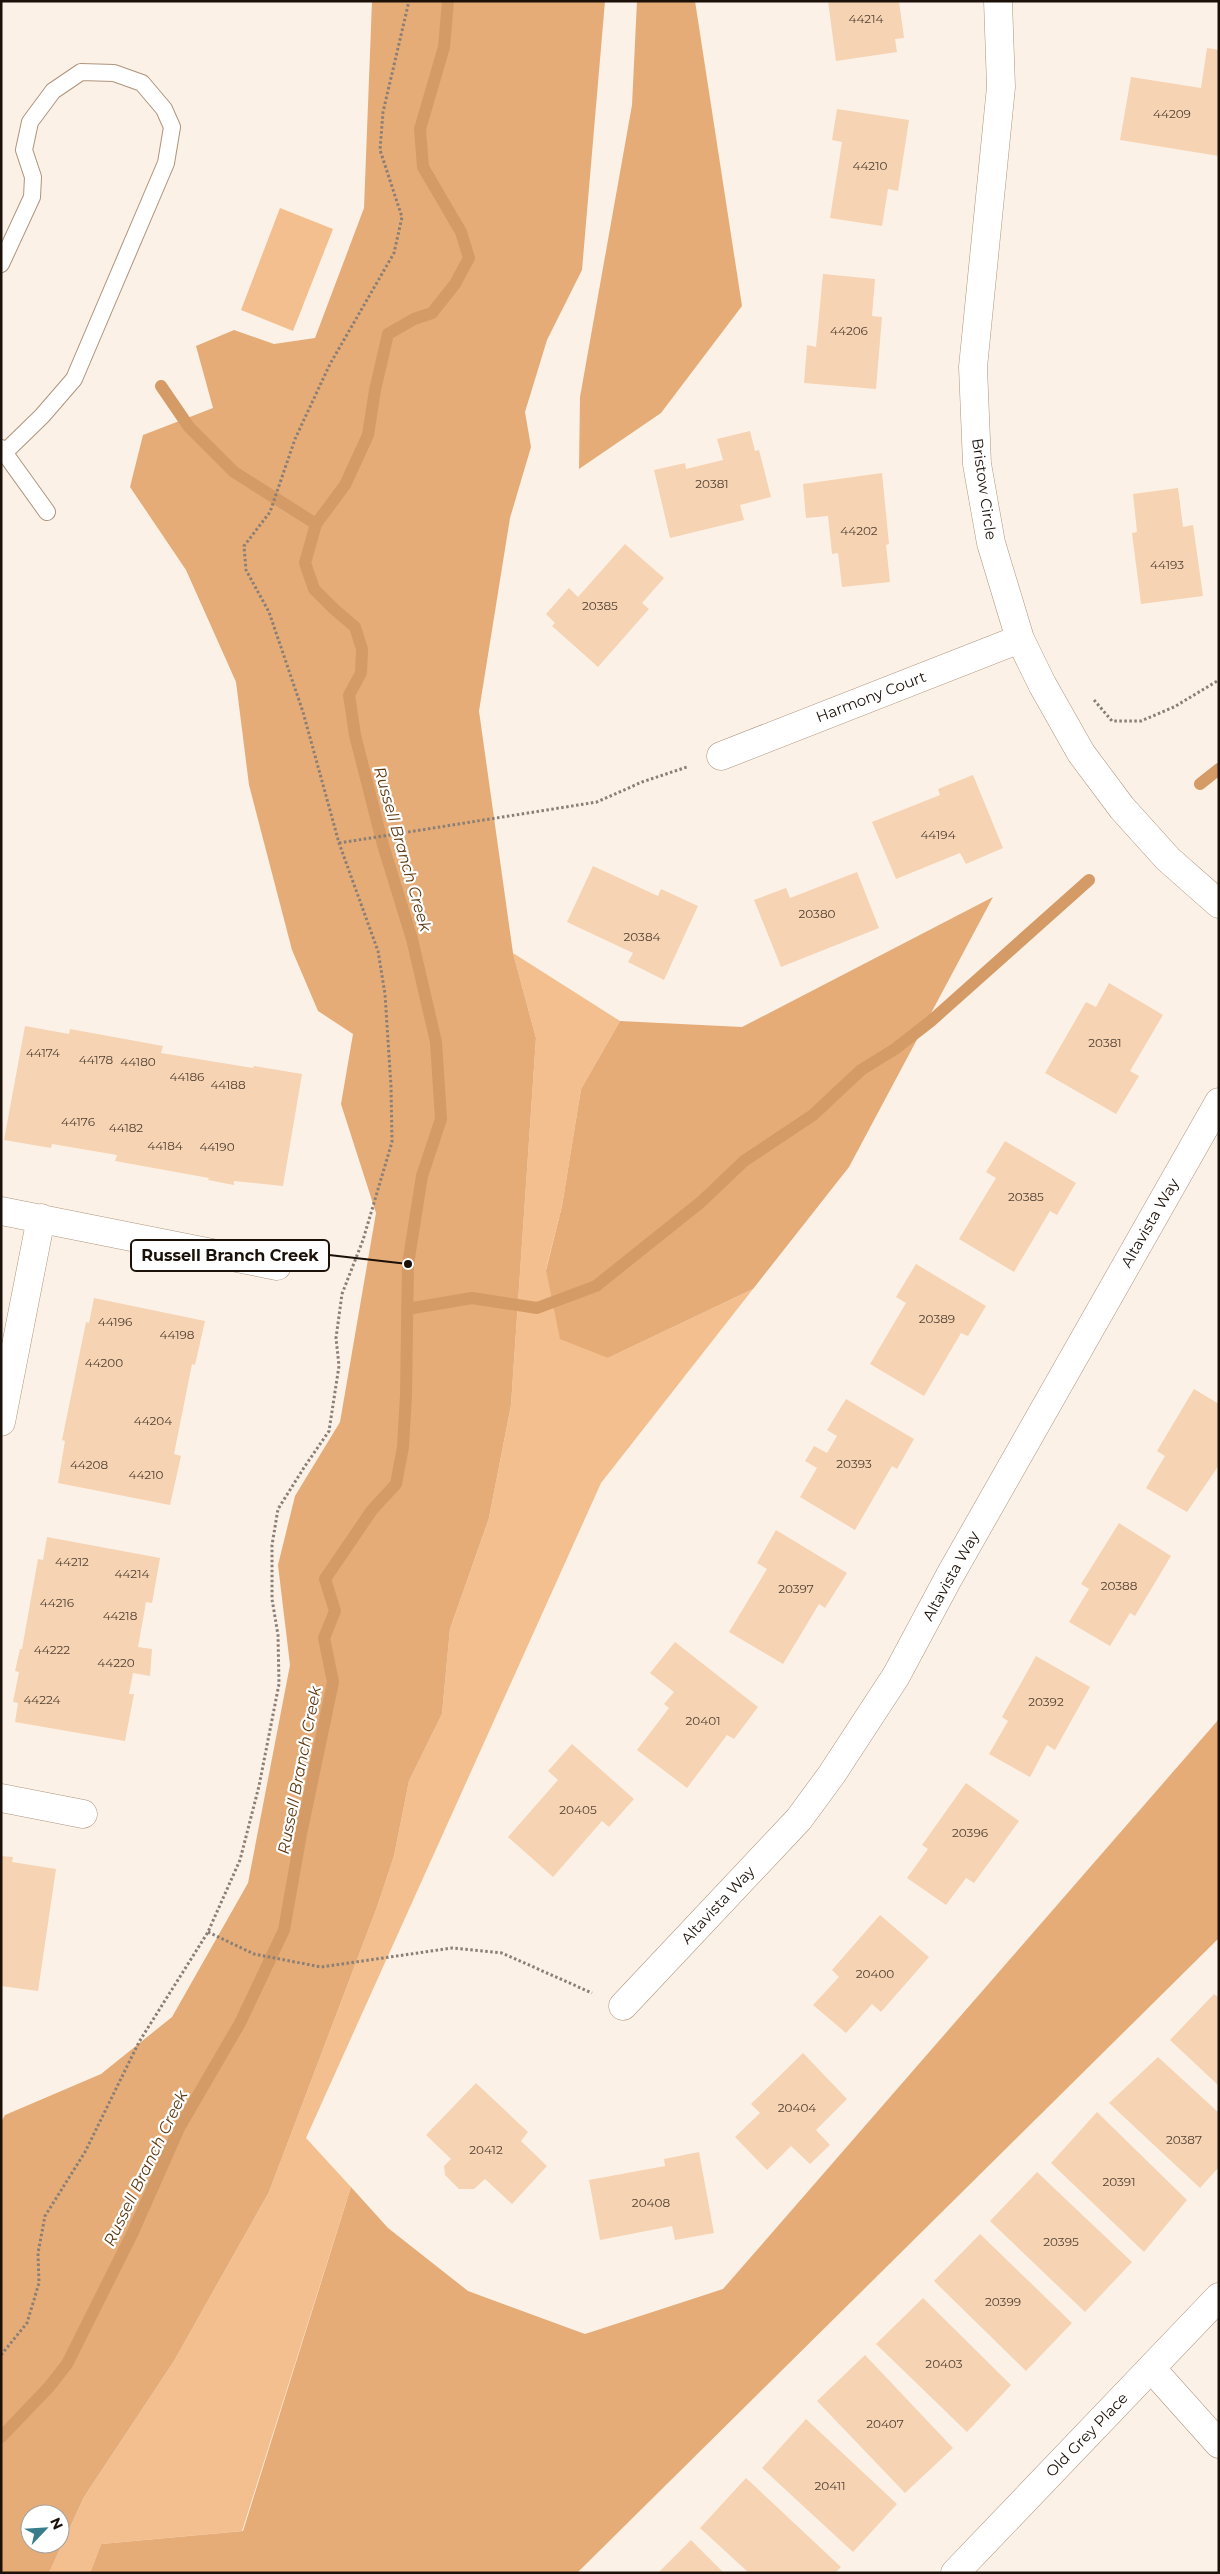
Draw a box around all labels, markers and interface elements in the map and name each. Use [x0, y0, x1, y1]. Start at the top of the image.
house number: 44214 [849, 11, 884, 26]
house number: 44209 [1153, 106, 1191, 121]
house number: 44210 [853, 158, 888, 173]
house number: 44206 [830, 323, 868, 338]
street label: Bristow Circle [968, 437, 1001, 541]
house number: 20381 [695, 476, 729, 491]
house number: 44202 [840, 523, 878, 538]
house number: 44193 [1150, 557, 1184, 572]
house number: 20385 [582, 598, 618, 613]
street label: Harmony Court [813, 667, 929, 726]
water label: Russell Branch Creek [370, 764, 436, 935]
house number: 44194 [920, 827, 956, 842]
house number: 20380 [799, 906, 836, 921]
house number: 20384 [624, 929, 661, 944]
house number: 20381 [1088, 1035, 1122, 1050]
house number: 44174 [26, 1045, 60, 1060]
house number: 44178 [79, 1052, 114, 1067]
house number: 44180 [120, 1054, 156, 1069]
house number: 44186 [170, 1069, 204, 1084]
house number: 44188 [210, 1077, 246, 1092]
house number: 44176 [61, 1114, 95, 1129]
house number: 44182 [109, 1120, 143, 1135]
house number: 44184 [147, 1138, 183, 1153]
house number: 44190 [199, 1139, 235, 1154]
street label: Altavista Way [1116, 1174, 1183, 1271]
house number: 20385 [1008, 1189, 1044, 1204]
callout: Russell Branch Creek [131, 1240, 329, 1271]
text: Russell Branch Creek [141, 1246, 319, 1265]
house number: 20389 [919, 1311, 955, 1326]
house number: 44196 [98, 1314, 132, 1329]
house number: 44198 [160, 1327, 195, 1342]
house number: 44200 [85, 1355, 123, 1370]
house number: 44204 [134, 1413, 172, 1428]
house number: 20393 [836, 1456, 872, 1471]
house number: 44208 [70, 1457, 108, 1472]
house number: 44210 [129, 1467, 164, 1482]
street label: Altavista Way [918, 1527, 983, 1624]
house number: 44212 [55, 1554, 89, 1569]
house number: 44214 [115, 1566, 150, 1581]
house number: 20388 [1101, 1578, 1138, 1593]
house number: 20397 [778, 1581, 814, 1596]
house number: 44216 [40, 1595, 74, 1610]
house number: 44218 [103, 1608, 138, 1623]
house number: 44222 [34, 1642, 70, 1657]
house number: 44220 [97, 1655, 135, 1670]
water label: Russell Branch Creek [274, 1683, 325, 1856]
house number: 44224 [23, 1692, 61, 1707]
house number: 20392 [1028, 1694, 1064, 1709]
house number: 20401 [686, 1713, 720, 1728]
house number: 20405 [559, 1802, 597, 1817]
house number: 20396 [952, 1825, 988, 1840]
street label: Altavista Way [677, 1861, 759, 1948]
house number: 20400 [856, 1966, 894, 1981]
water label: Russell Branch Creek [99, 2086, 192, 2249]
house number: 20404 [778, 2100, 816, 2115]
house number: 20387 [1166, 2132, 1202, 2147]
house number: 20412 [469, 2142, 503, 2157]
house number: 20391 [1102, 2174, 1136, 2189]
house number: 20408 [632, 2195, 670, 2210]
house number: 20395 [1043, 2234, 1079, 2249]
house number: 20399 [985, 2294, 1021, 2309]
house number: 20403 [925, 2356, 963, 2371]
street label: Old Grey Place [1042, 2388, 1132, 2481]
house number: 20407 [866, 2416, 904, 2431]
house number: 20411 [814, 2478, 846, 2493]
north arrow [20, 2504, 70, 2554]
text: N [46, 2515, 67, 2532]

